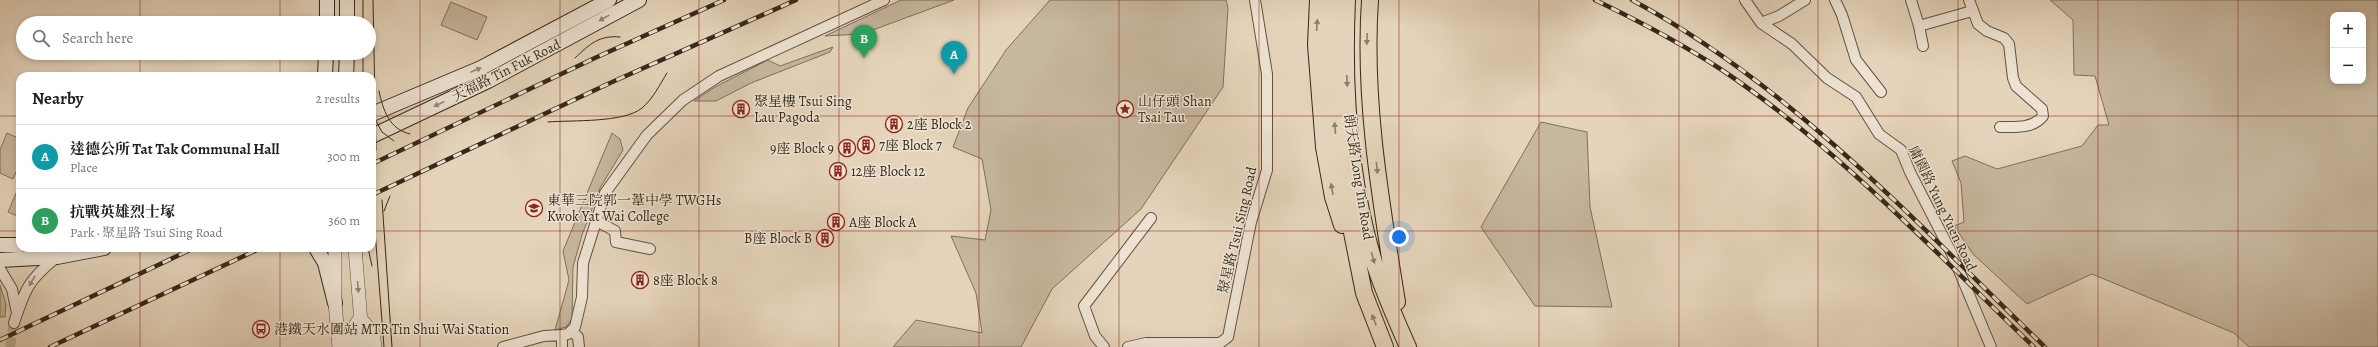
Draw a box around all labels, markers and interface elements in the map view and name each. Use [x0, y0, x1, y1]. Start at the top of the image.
map controls [2330, 12, 2366, 84]
button: + [2330, 12, 2366, 48]
one-way arrow [598, 15, 610, 21]
search box [16, 16, 376, 60]
one-way arrow [1314, 19, 1321, 31]
pin: B [851, 25, 877, 58]
icon: search [30, 27, 52, 49]
text: Search here [62, 28, 133, 48]
one-way arrow [1364, 33, 1370, 46]
street label: 天福路 Tin Fuk Road [448, 35, 564, 106]
pin: A [941, 41, 967, 74]
button: − [2330, 48, 2366, 84]
one-way arrow [471, 67, 483, 73]
one-way arrow [1343, 75, 1350, 87]
text: Nearby [32, 87, 83, 110]
text: 2 results [316, 90, 360, 107]
place label: 聚星樓 Tsui Sing Lau Pagoda [754, 92, 852, 127]
place label: 山仔頭 Shan Tsai Tau [1138, 92, 1212, 127]
building icon: 聚星樓 Tsui Sing Lau Pagoda [731, 99, 751, 119]
place icon: 山仔頭 Shan Tsai Tau [1115, 99, 1135, 119]
one-way arrow [434, 101, 445, 107]
street label: 朗天路 Long Tin Road [1339, 113, 1378, 242]
building icon: 2座 Block 2 [884, 114, 904, 134]
place label: 2座 Block 2 [907, 115, 972, 134]
one-way arrow [1331, 122, 1338, 134]
building icon: 7座 Block 7 [856, 135, 876, 155]
place label: 7座 Block 7 [879, 136, 942, 155]
building icon: 9座 Block 9 [837, 138, 857, 158]
text: 達德公所 Tat Tak Communal Hall [70, 139, 279, 159]
place label: 9座 Block 9 [770, 139, 834, 158]
street label: 庸園路 Yung Yuen Road [1904, 142, 1981, 275]
text: A [41, 148, 49, 165]
text: 300 m [327, 148, 360, 165]
text: Place [70, 159, 98, 176]
building icon: 12座 Block 12 [828, 161, 848, 181]
place label: 12座 Block 12 [851, 162, 925, 181]
one-way arrow [1373, 162, 1380, 175]
street label: 聚星路 Tsui Sing Road [1214, 164, 1261, 295]
one-way arrow [1328, 183, 1334, 195]
place label: 東華三院郭一葦中學 TWGHs Kwok Yat Wai College [547, 191, 721, 226]
school or university icon: 東華三院郭一葦中學 TWGHs Kwok Yat Wai College [524, 198, 544, 218]
text: 抗戰英雄烈士塚 [70, 202, 175, 222]
text: B [41, 212, 49, 229]
text: 360 m [328, 212, 360, 229]
building icon: A座 Block A [826, 212, 846, 232]
place label: A座 Block A [848, 213, 917, 232]
text: Park · 聚星路 Tsui Sing Road [70, 224, 222, 241]
your location [1389, 227, 1409, 247]
building icon: B座 Block B [815, 228, 835, 248]
place label: B座 Block B [744, 229, 812, 248]
one-way arrow [1371, 252, 1377, 264]
building icon: 8座 Block 8 [630, 270, 650, 290]
place label: 8座 Block 8 [653, 271, 718, 290]
one-way arrow [28, 275, 35, 287]
one-way arrow [355, 281, 362, 293]
one-way arrow [1371, 314, 1377, 326]
bus stop icon: 港鐵天水圍站 MTR Tin Shui Wai Station [251, 319, 271, 339]
place label: 港鐵天水圍站 MTR Tin Shui Wai Station [274, 320, 509, 339]

